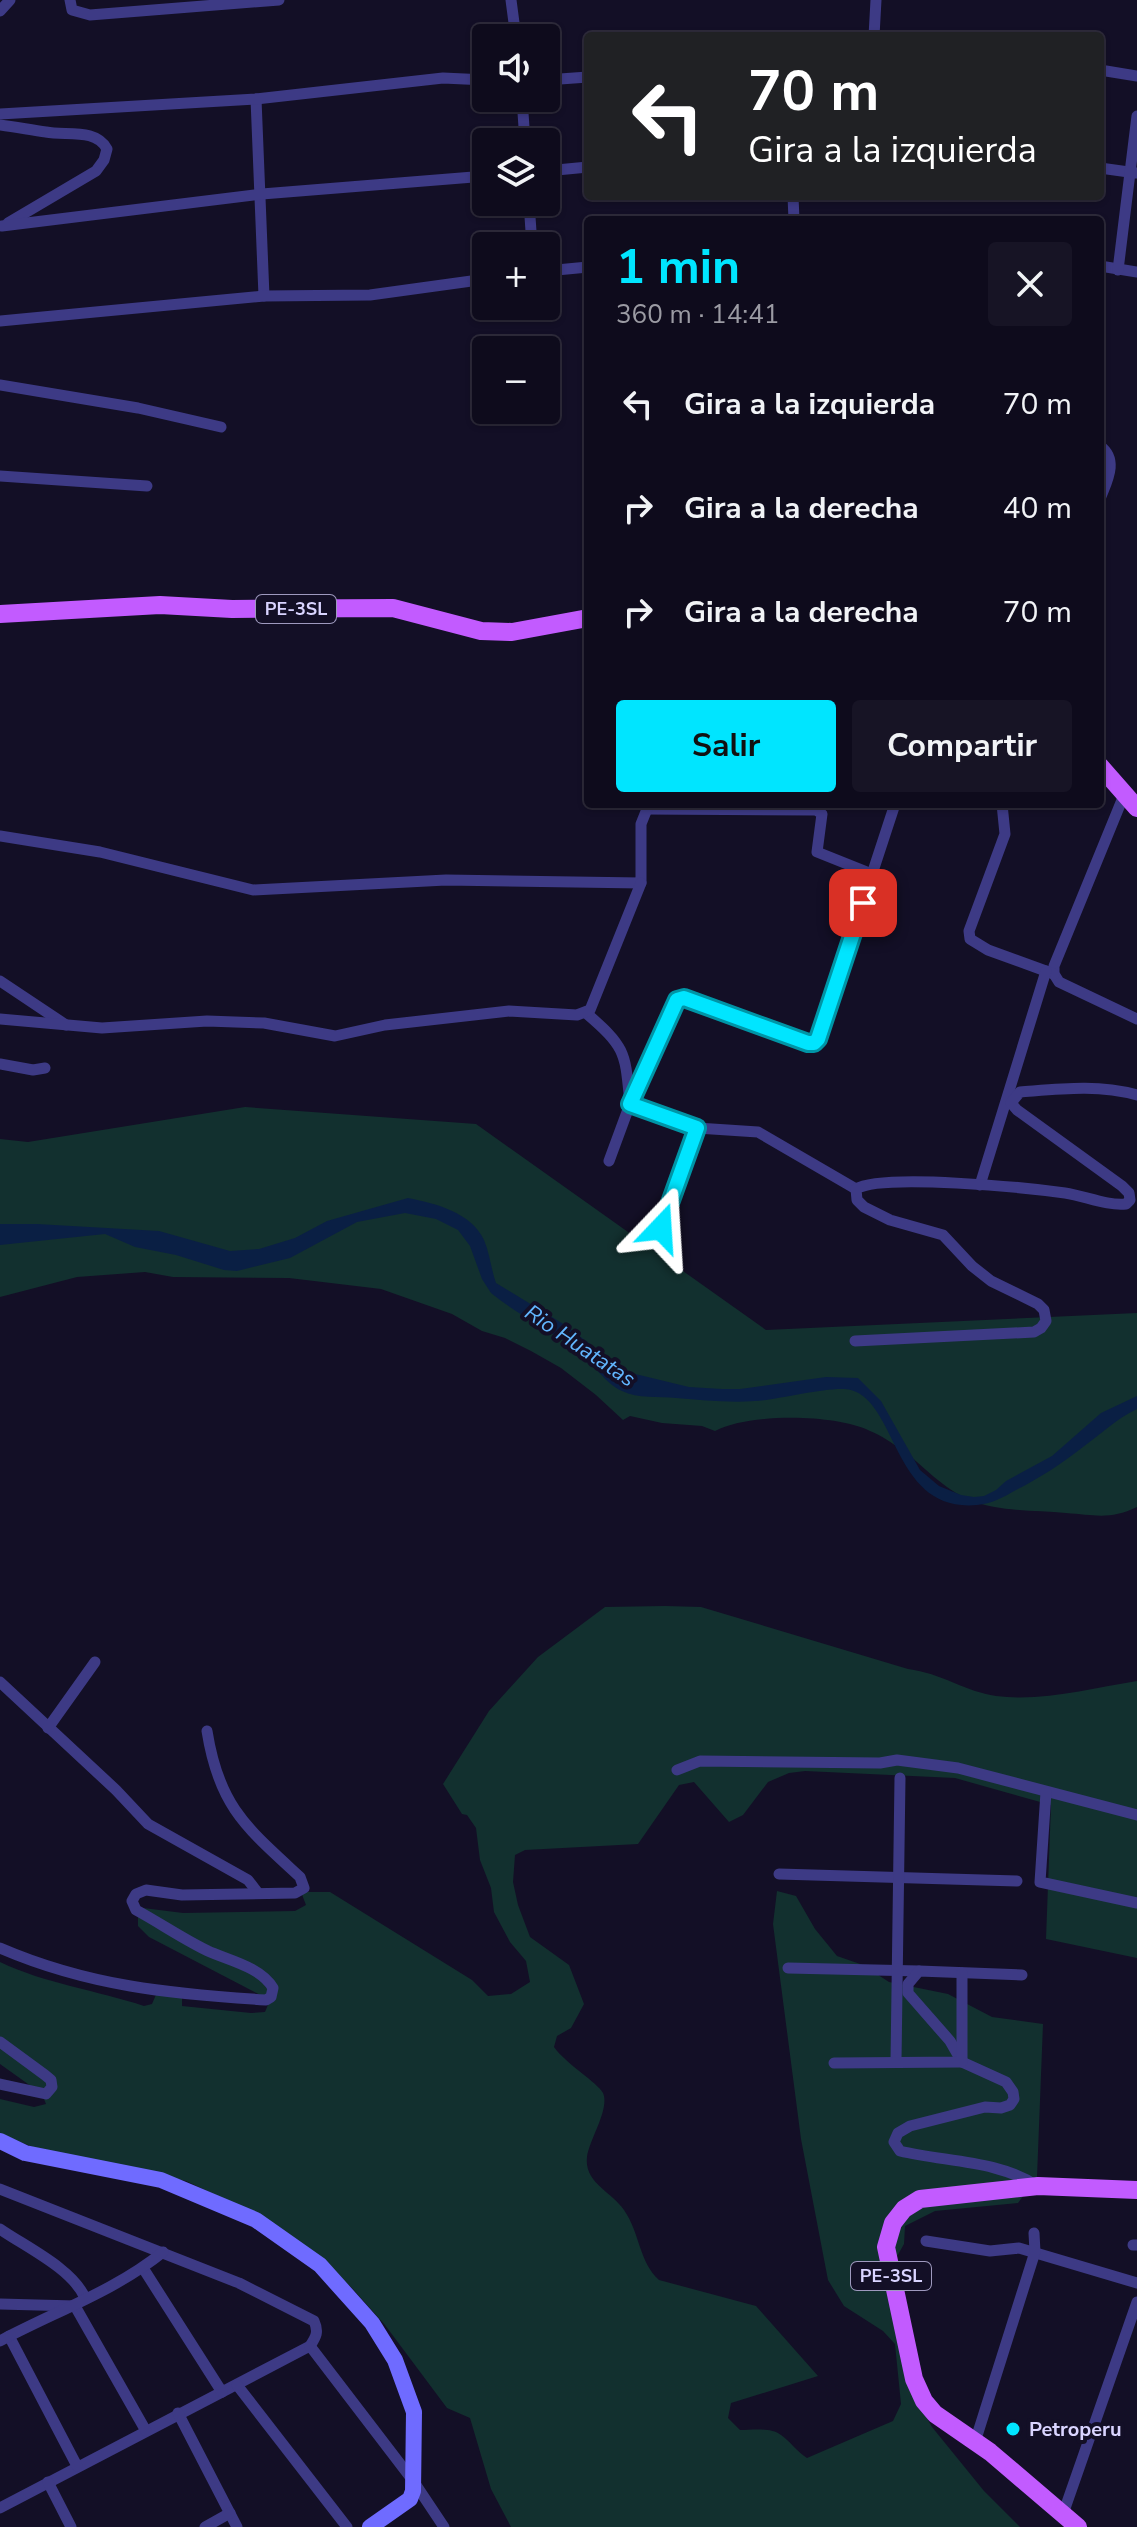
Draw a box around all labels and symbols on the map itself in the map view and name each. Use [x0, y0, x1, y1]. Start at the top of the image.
road number: PE-3SL [256, 595, 336, 623]
pin [829, 869, 897, 937]
position arrow [619, 1186, 703, 1270]
water label: Rio Huatatas [519, 1298, 641, 1394]
road number: PE-3SL [851, 2262, 931, 2290]
place label: Petroperu [1029, 2416, 1121, 2443]
marker: Petroperu [1004, 2420, 1022, 2438]

